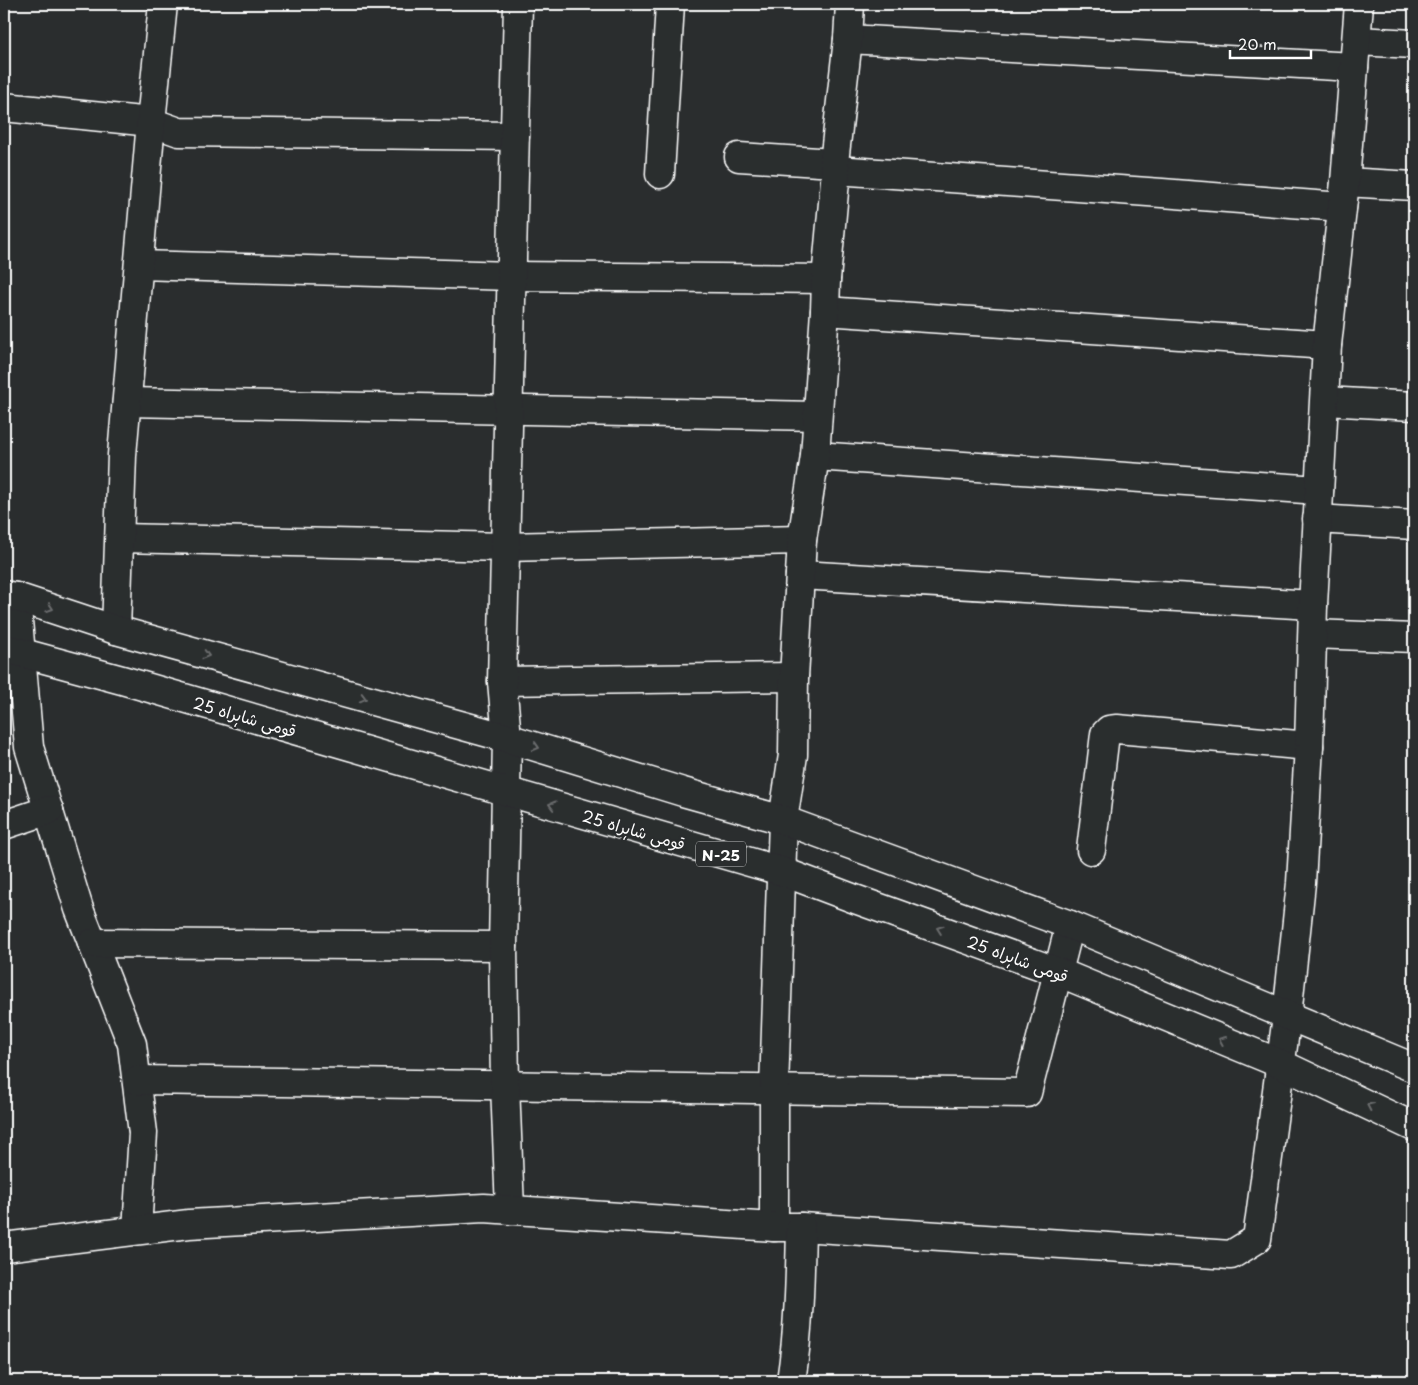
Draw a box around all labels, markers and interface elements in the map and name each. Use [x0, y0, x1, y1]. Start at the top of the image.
scale bar [1230, 28, 1312, 60]
text: 20 m [1238, 32, 1277, 55]
one-way arrow [46, 603, 54, 613]
one-way arrow [202, 649, 210, 660]
street label: قومی شاہراہ 25 [190, 690, 299, 744]
one-way arrow [358, 693, 366, 703]
one-way arrow [531, 742, 540, 752]
one-way arrow [548, 800, 557, 811]
street label: قومی شاہراہ 25 [579, 803, 688, 857]
road number: N-25 [696, 842, 746, 866]
one-way arrow [936, 925, 945, 935]
street label: قومی شاہراہ 25 [963, 929, 1072, 989]
one-way arrow [1218, 1035, 1227, 1046]
one-way arrow [1366, 1102, 1375, 1112]

